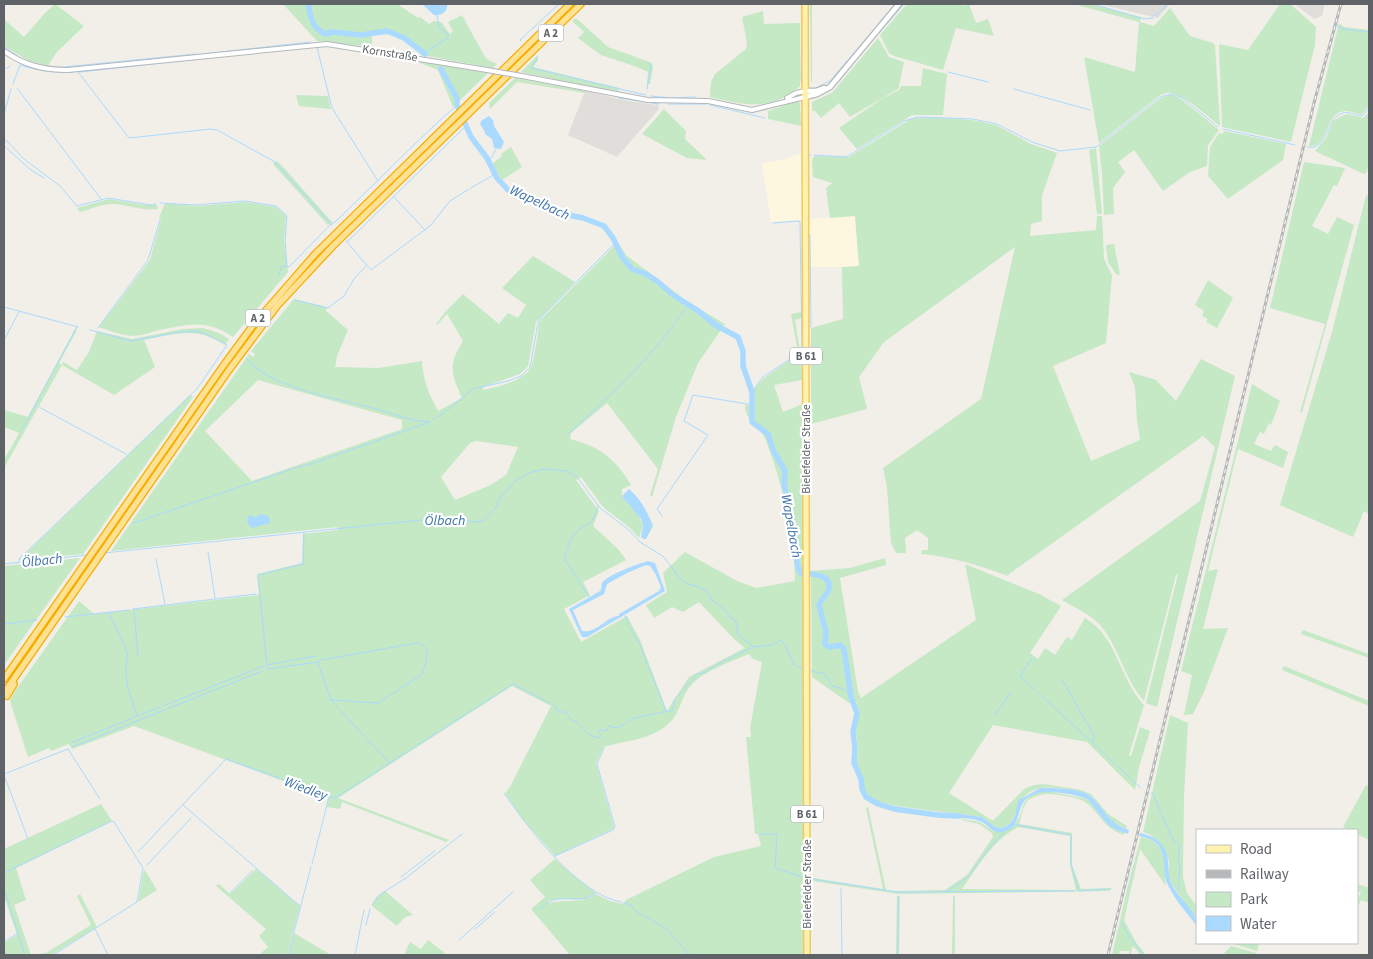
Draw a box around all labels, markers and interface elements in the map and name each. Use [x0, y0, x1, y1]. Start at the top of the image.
road number: A 2 [538, 24, 564, 42]
street label: Kornstraße [361, 41, 419, 66]
water label: Wapelbach [506, 180, 573, 226]
road number: A 2 [246, 310, 270, 326]
road number: B 61 [790, 348, 822, 364]
street label: Bielefelder Straße [798, 404, 815, 494]
water label: Wapelbach [776, 493, 806, 559]
water label: Ölbach [425, 511, 465, 531]
water label: Ölbach [21, 549, 63, 573]
water label: Wiedley [281, 772, 331, 806]
road number: B 61 [791, 806, 823, 822]
legend [1196, 829, 1358, 944]
street label: Bielefelder Straße [799, 839, 816, 929]
text: Road [1240, 839, 1272, 860]
text: Railway [1240, 864, 1289, 885]
text: Park [1240, 889, 1269, 910]
text: Water [1240, 914, 1277, 935]

